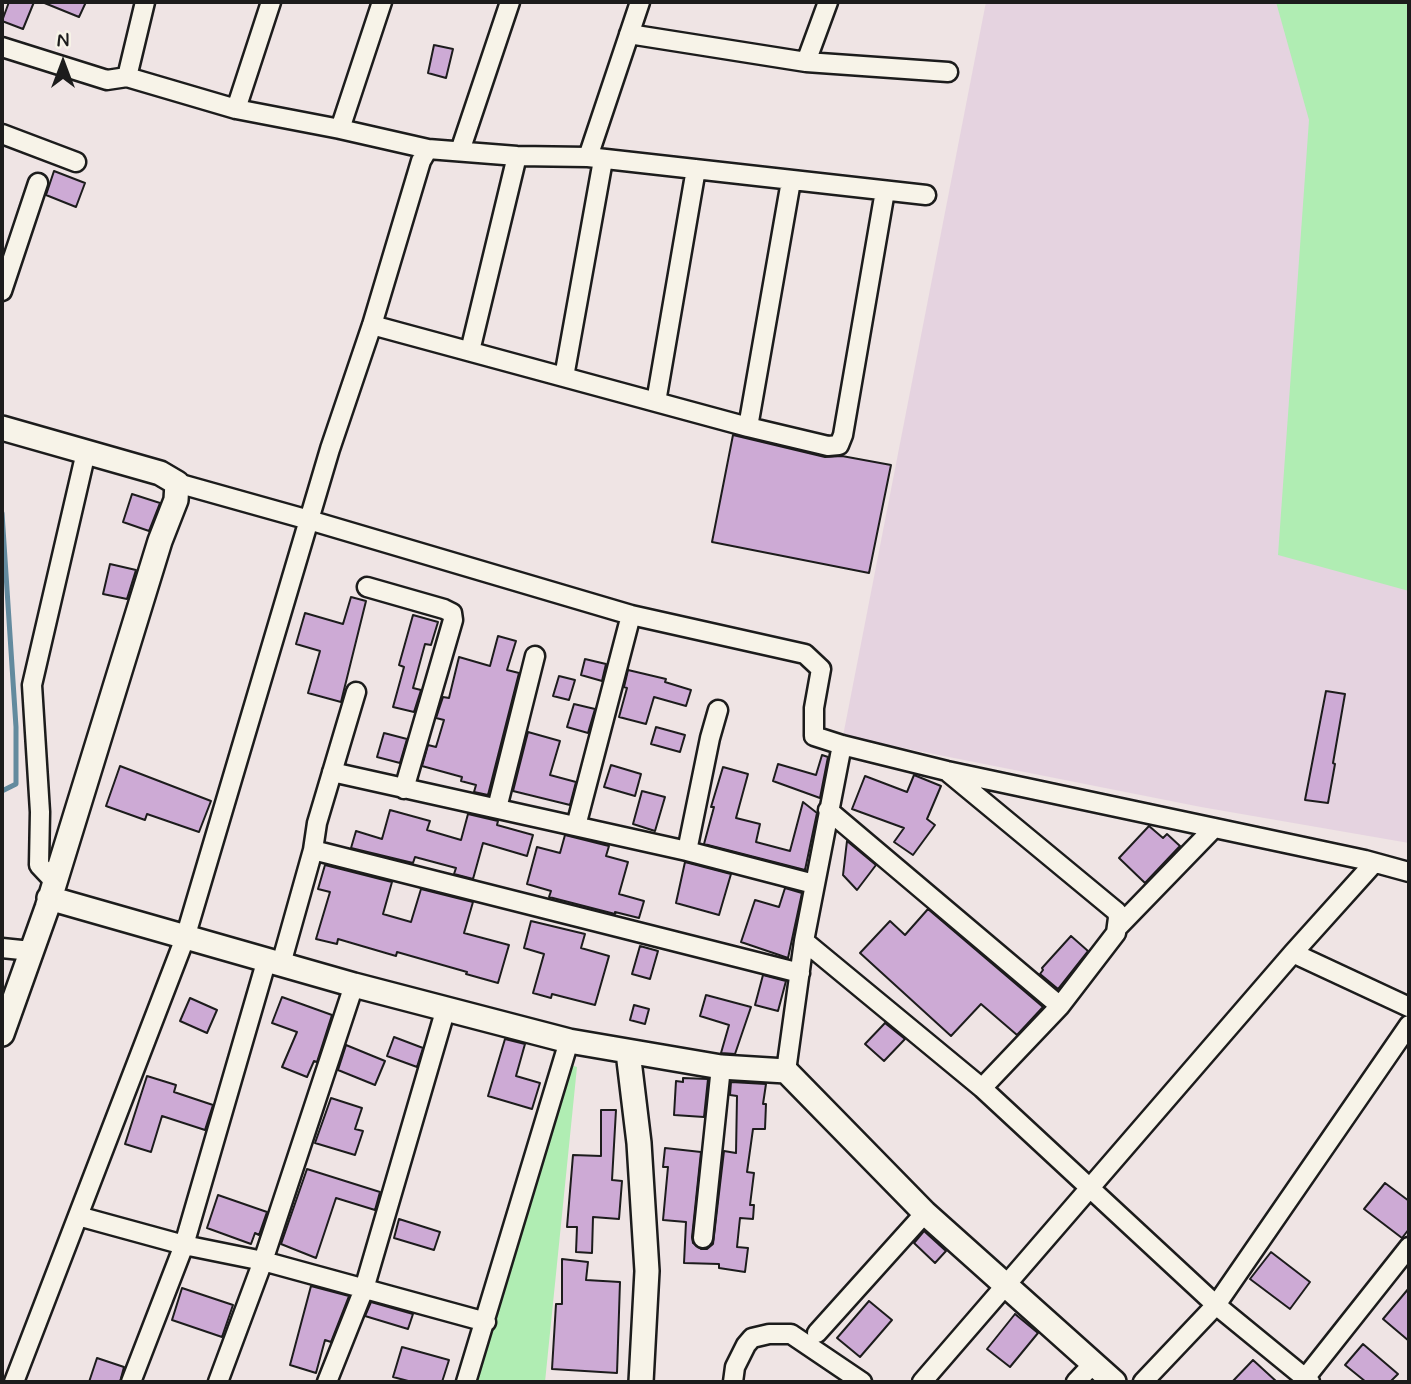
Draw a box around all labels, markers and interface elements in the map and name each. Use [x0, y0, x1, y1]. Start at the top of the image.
north arrow [28, 28, 98, 98]
text: N [57, 29, 69, 54]

